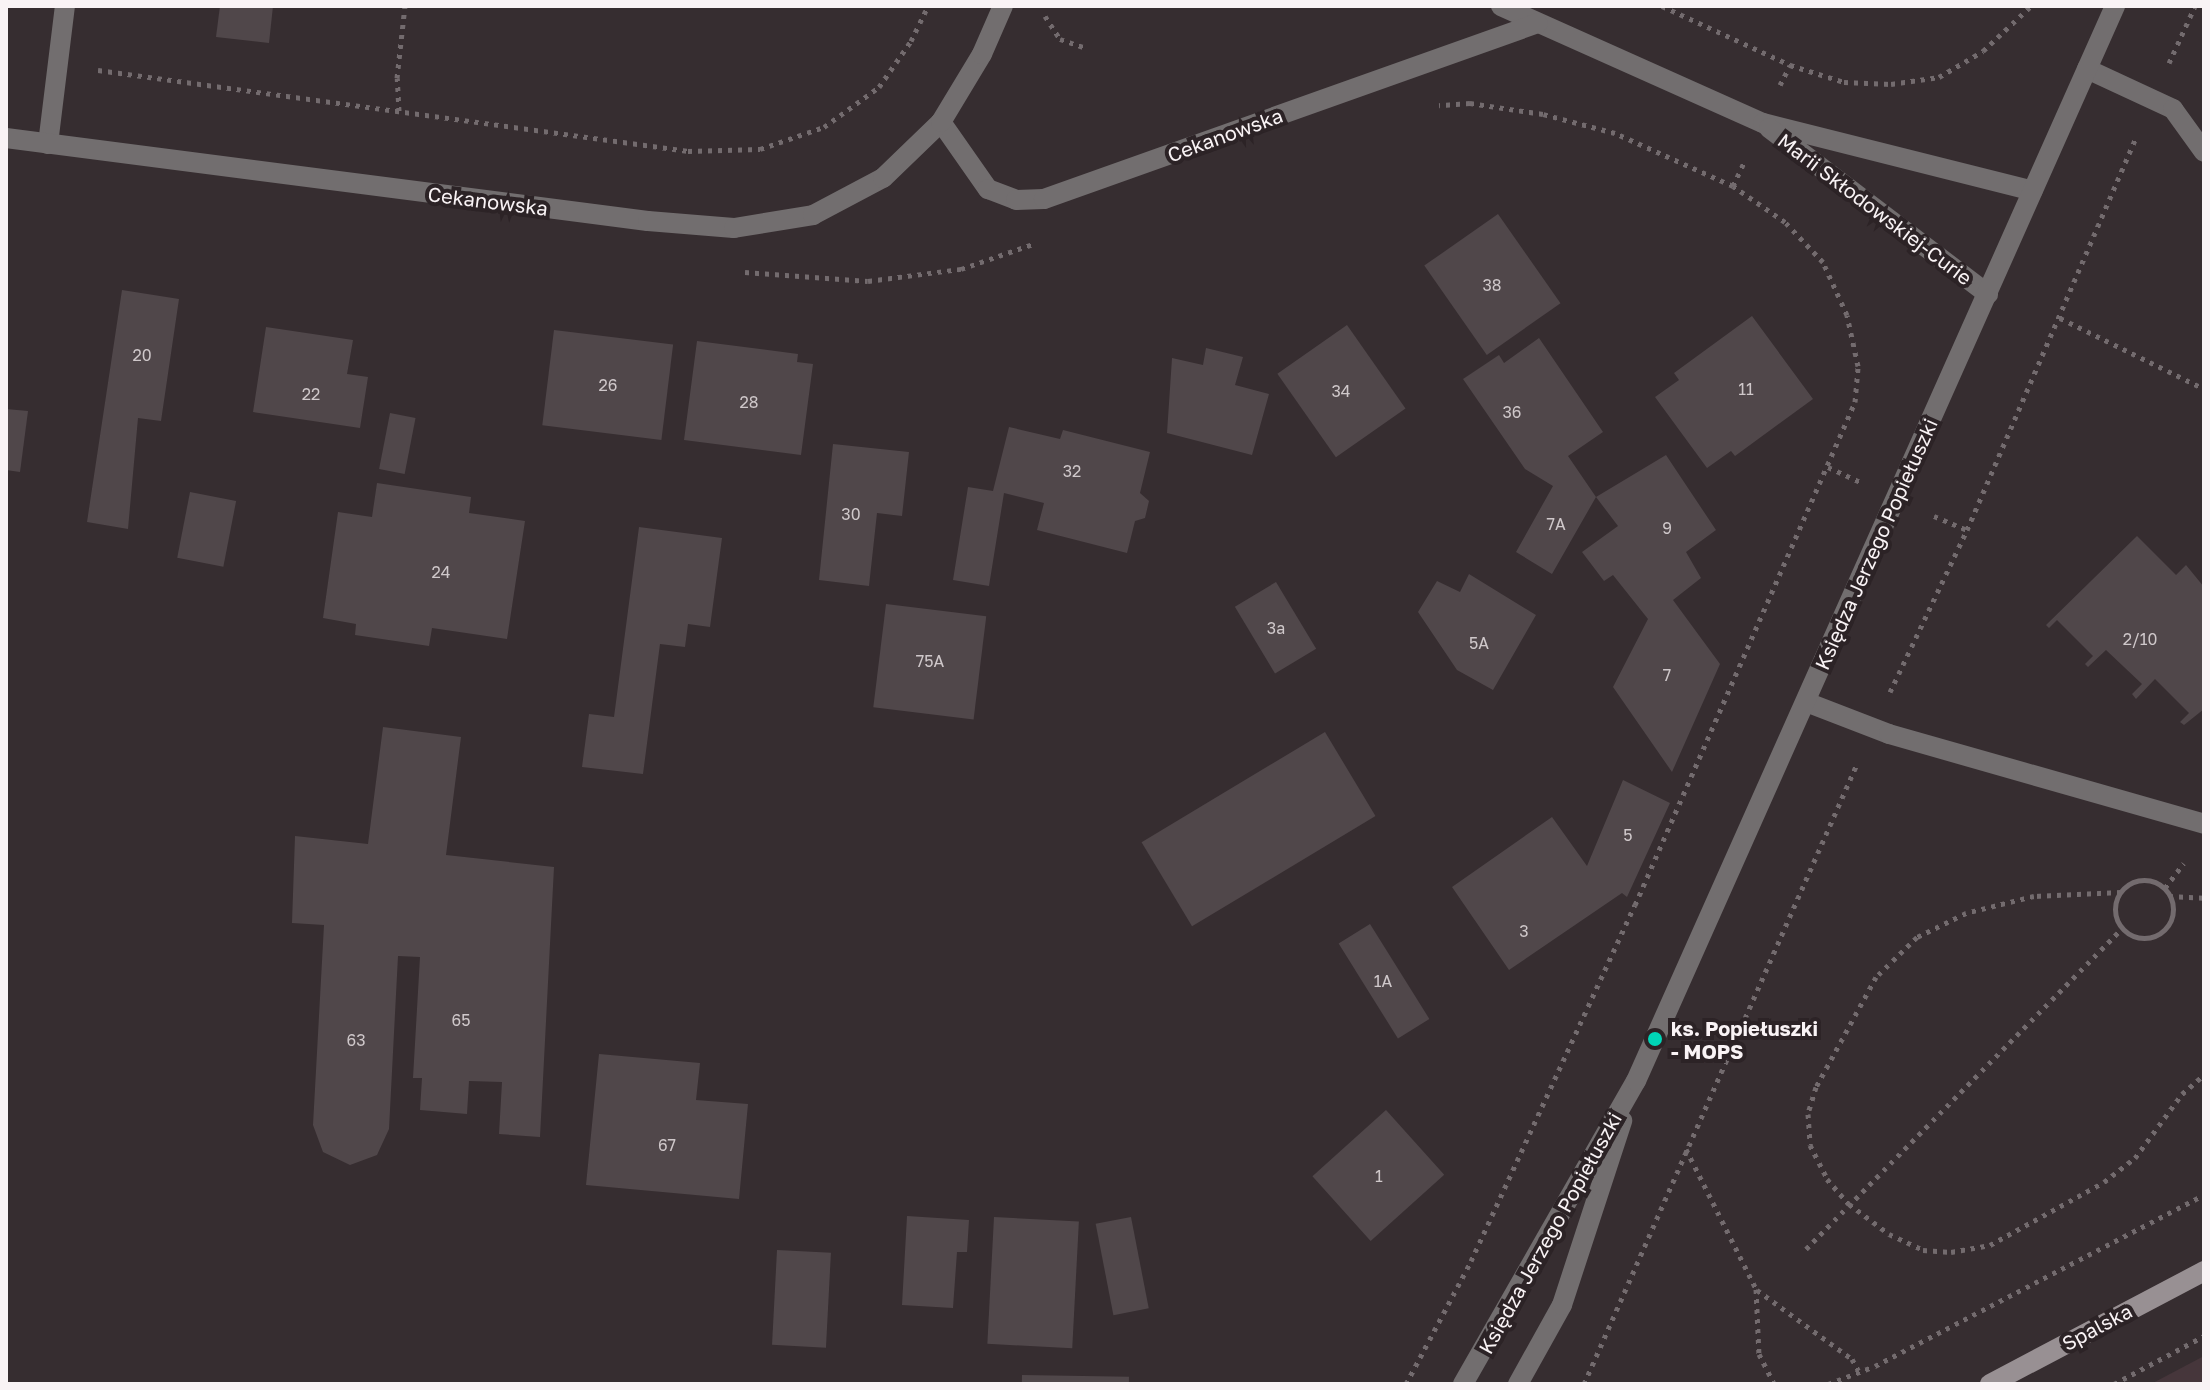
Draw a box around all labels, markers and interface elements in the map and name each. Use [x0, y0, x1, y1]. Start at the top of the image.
street label: Cekanowska [1164, 103, 1286, 167]
street label: Marii Skłodowskiej-Curie [1773, 128, 1977, 290]
street label: Cekanowska [427, 182, 549, 220]
house number: 38 [1482, 275, 1502, 295]
house number: 20 [132, 345, 152, 365]
house number: 26 [599, 375, 617, 395]
house number: 11 [1738, 379, 1754, 399]
house number: 34 [1331, 381, 1351, 401]
house number: 22 [302, 384, 320, 404]
house number: 28 [739, 392, 759, 412]
house number: 36 [1502, 402, 1522, 422]
street label: Księdza Jerzego Popiełuszki [1810, 415, 1942, 673]
house number: 32 [1063, 461, 1081, 481]
house number: 30 [841, 504, 861, 524]
house number: 7A [1546, 514, 1566, 534]
house number: 9 [1662, 518, 1672, 538]
house number: 24 [431, 562, 451, 582]
house number: 3a [1267, 618, 1285, 638]
house number: 2/10 [2123, 629, 2157, 649]
house number: 5A [1469, 633, 1489, 653]
house number: 75A [916, 651, 944, 671]
house number: 7 [1663, 665, 1671, 685]
house number: 5 [1623, 825, 1633, 845]
house number: 3 [1519, 921, 1529, 941]
house number: 1A [1374, 971, 1392, 991]
house number: 65 [452, 1010, 470, 1030]
place label: ks. Popiełuszki - MOPS [1671, 1016, 1818, 1063]
house number: 63 [346, 1030, 366, 1050]
marker: ks. Popiełuszki - MOPS [1646, 1030, 1664, 1048]
street label: Księdza Jerzego Popiełuszki [1473, 1108, 1627, 1358]
house number: 67 [658, 1135, 676, 1155]
house number: 1 [1375, 1166, 1383, 1186]
street label: Spalska [2058, 1299, 2136, 1355]

